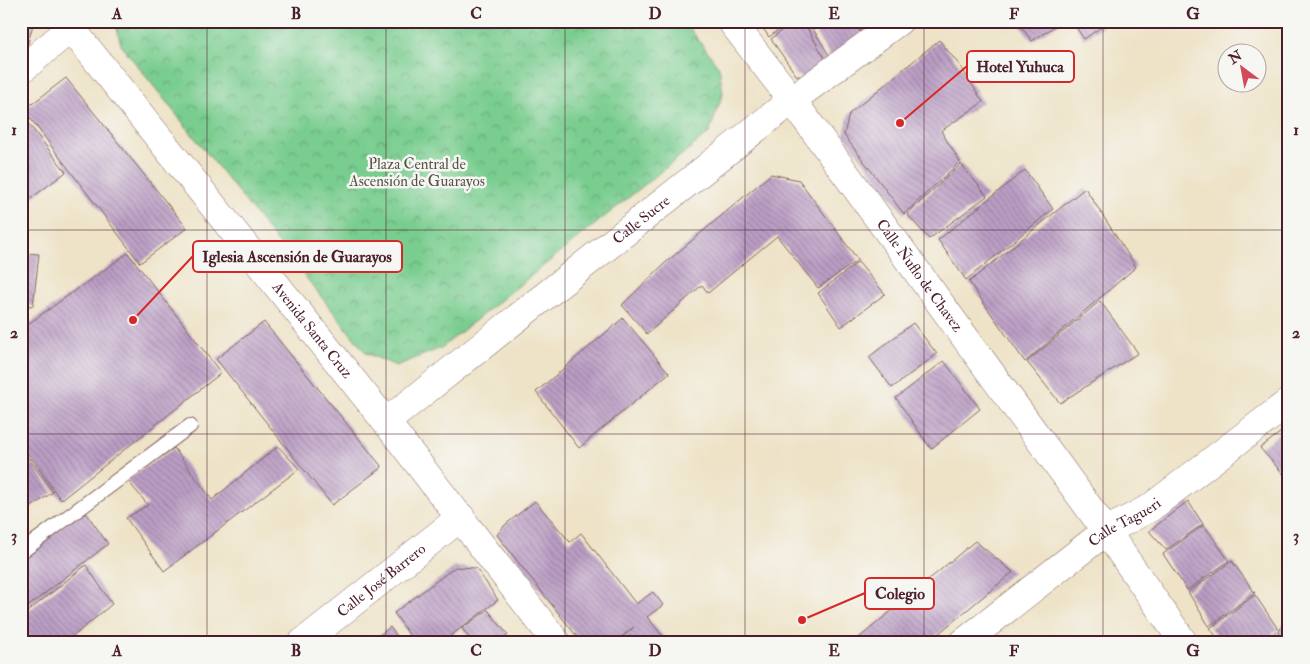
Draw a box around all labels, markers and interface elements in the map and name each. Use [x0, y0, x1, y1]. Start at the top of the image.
text: A [111, 4, 123, 24]
text: B [291, 4, 301, 24]
text: C [470, 4, 482, 24]
text: D [648, 4, 662, 24]
text: E [828, 4, 840, 24]
text: F [1009, 4, 1019, 24]
text: G [1186, 4, 1200, 24]
north arrow [1218, 42, 1268, 92]
text: N [1225, 47, 1246, 68]
callout: Hotel Yuhuca [967, 51, 1074, 82]
text: Hotel Yuhuca [976, 57, 1064, 77]
text: 1 [11, 120, 17, 140]
text: 1 [1293, 120, 1299, 140]
park label: Plaza Central de Ascensión de Guarayos [348, 155, 485, 191]
street label: Calle Sucre [608, 191, 674, 248]
street label: Calle Ñuflo de Chavez [872, 215, 967, 335]
callout: Iglesia Ascensión de Guarayos [193, 241, 402, 272]
text: Iglesia Ascensión de Guarayos [202, 247, 392, 268]
street label: Avenida Santa Cruz [268, 277, 357, 382]
text: 2 [10, 323, 18, 343]
text: 2 [1292, 323, 1300, 343]
street label: Calle Tagueri [1084, 494, 1165, 551]
text: 3 [11, 526, 17, 546]
text: 3 [1293, 526, 1299, 546]
street label: Calle José Barrero [333, 539, 429, 621]
callout: Colegio [865, 578, 934, 609]
text: Colegio [875, 584, 925, 605]
text: A [111, 641, 123, 661]
text: B [291, 641, 301, 661]
text: C [470, 641, 482, 661]
text: D [648, 641, 662, 661]
text: E [828, 641, 840, 661]
text: F [1009, 641, 1019, 661]
text: G [1186, 641, 1200, 661]

